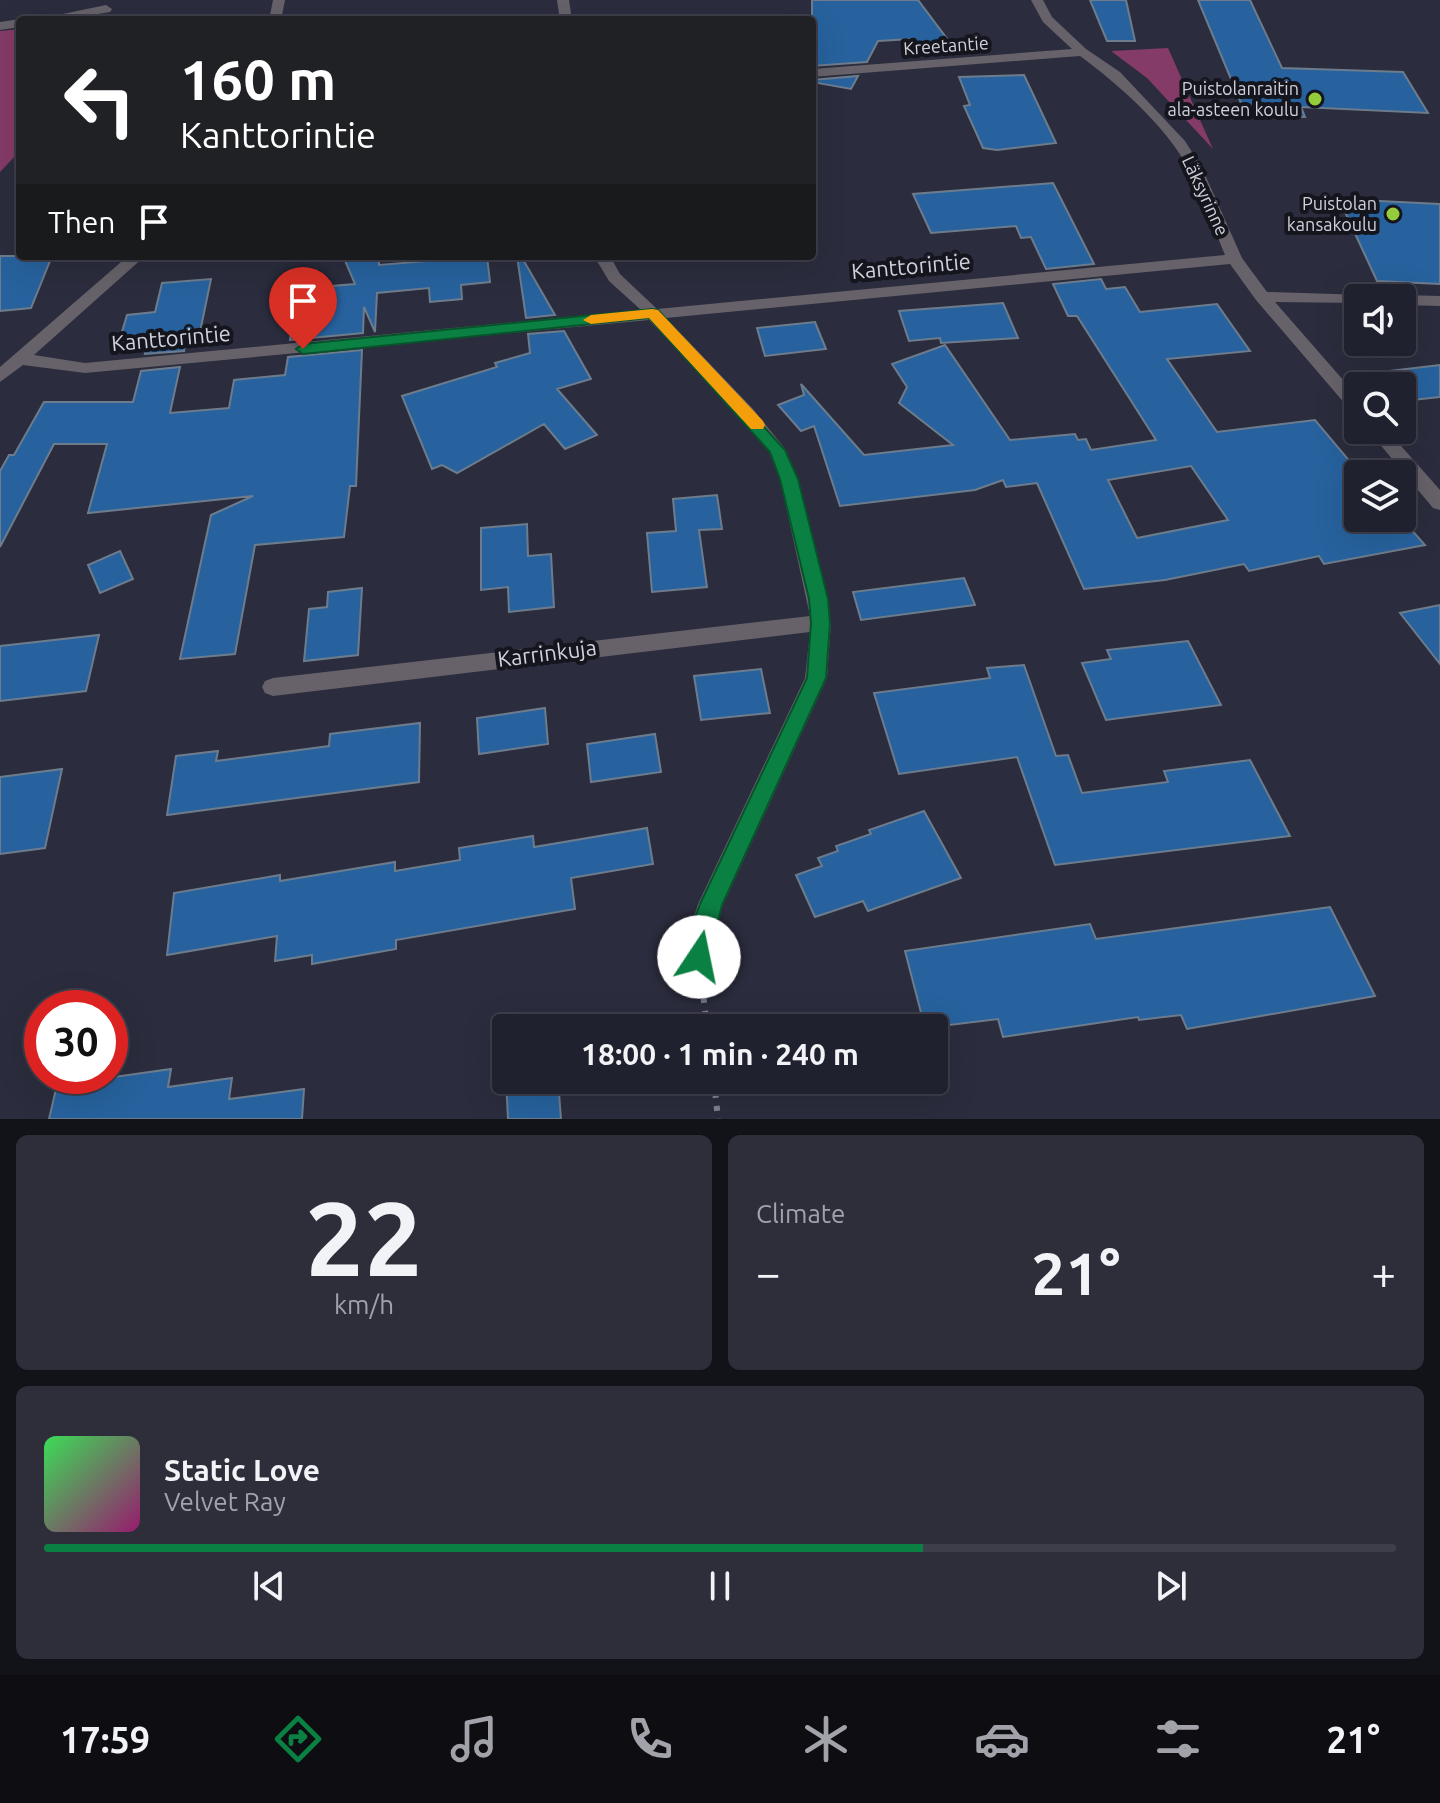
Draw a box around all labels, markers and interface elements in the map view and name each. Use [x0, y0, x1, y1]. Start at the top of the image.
street label: Kreetantie [903, 32, 989, 58]
icon: left [48, 48, 152, 152]
text: 160 m [180, 48, 336, 111]
place label: Puistolanraitin ala-asteen koulu [1168, 78, 1299, 119]
marker: Puistolanraitin ala-asteen koulu [1306, 90, 1324, 108]
text: Kanttorintie [180, 114, 376, 155]
street label: Läksyrinne [1179, 153, 1233, 239]
place label: Puistolan kansakoulu [1287, 193, 1377, 234]
icon: arrive [132, 200, 176, 244]
text: Then [48, 205, 116, 239]
marker: Puistolan kansakoulu [1384, 205, 1402, 223]
street label: Kanttorintie [850, 248, 972, 283]
pin [269, 267, 337, 349]
icon: arrive [281, 279, 325, 323]
map controls [1344, 284, 1416, 532]
button: sound [1344, 284, 1416, 356]
street label: Kanttorintie [110, 320, 232, 355]
button: search [1344, 372, 1416, 444]
button: layers [1344, 460, 1416, 532]
street label: Karrinkuja [496, 634, 598, 671]
position arrow [657, 915, 741, 999]
speed limit sign: 30 [24, 990, 128, 1094]
text: 18:00 · 1 min · 240 m [581, 1037, 859, 1071]
text: 22 [305, 1179, 423, 1296]
text: Climate [756, 1199, 845, 1228]
text: 21° [1032, 1239, 1120, 1306]
text: − [756, 1248, 781, 1297]
text: + [1371, 1248, 1396, 1297]
text: km/h [334, 1290, 394, 1319]
text: Static Love [164, 1453, 320, 1487]
text: Velvet Ray [164, 1487, 286, 1516]
icon: previous [247, 1564, 291, 1608]
icon: pause [698, 1564, 742, 1608]
icon: next [1149, 1564, 1193, 1608]
icon: directions [270, 1711, 326, 1767]
icon: music [446, 1711, 502, 1767]
icon: phone [622, 1711, 678, 1767]
icon: climate [798, 1711, 854, 1767]
icon: car [974, 1711, 1030, 1767]
icon: filters [1150, 1711, 1206, 1767]
text: 17:59 [60, 1719, 150, 1760]
text: 21° [1327, 1719, 1380, 1760]

